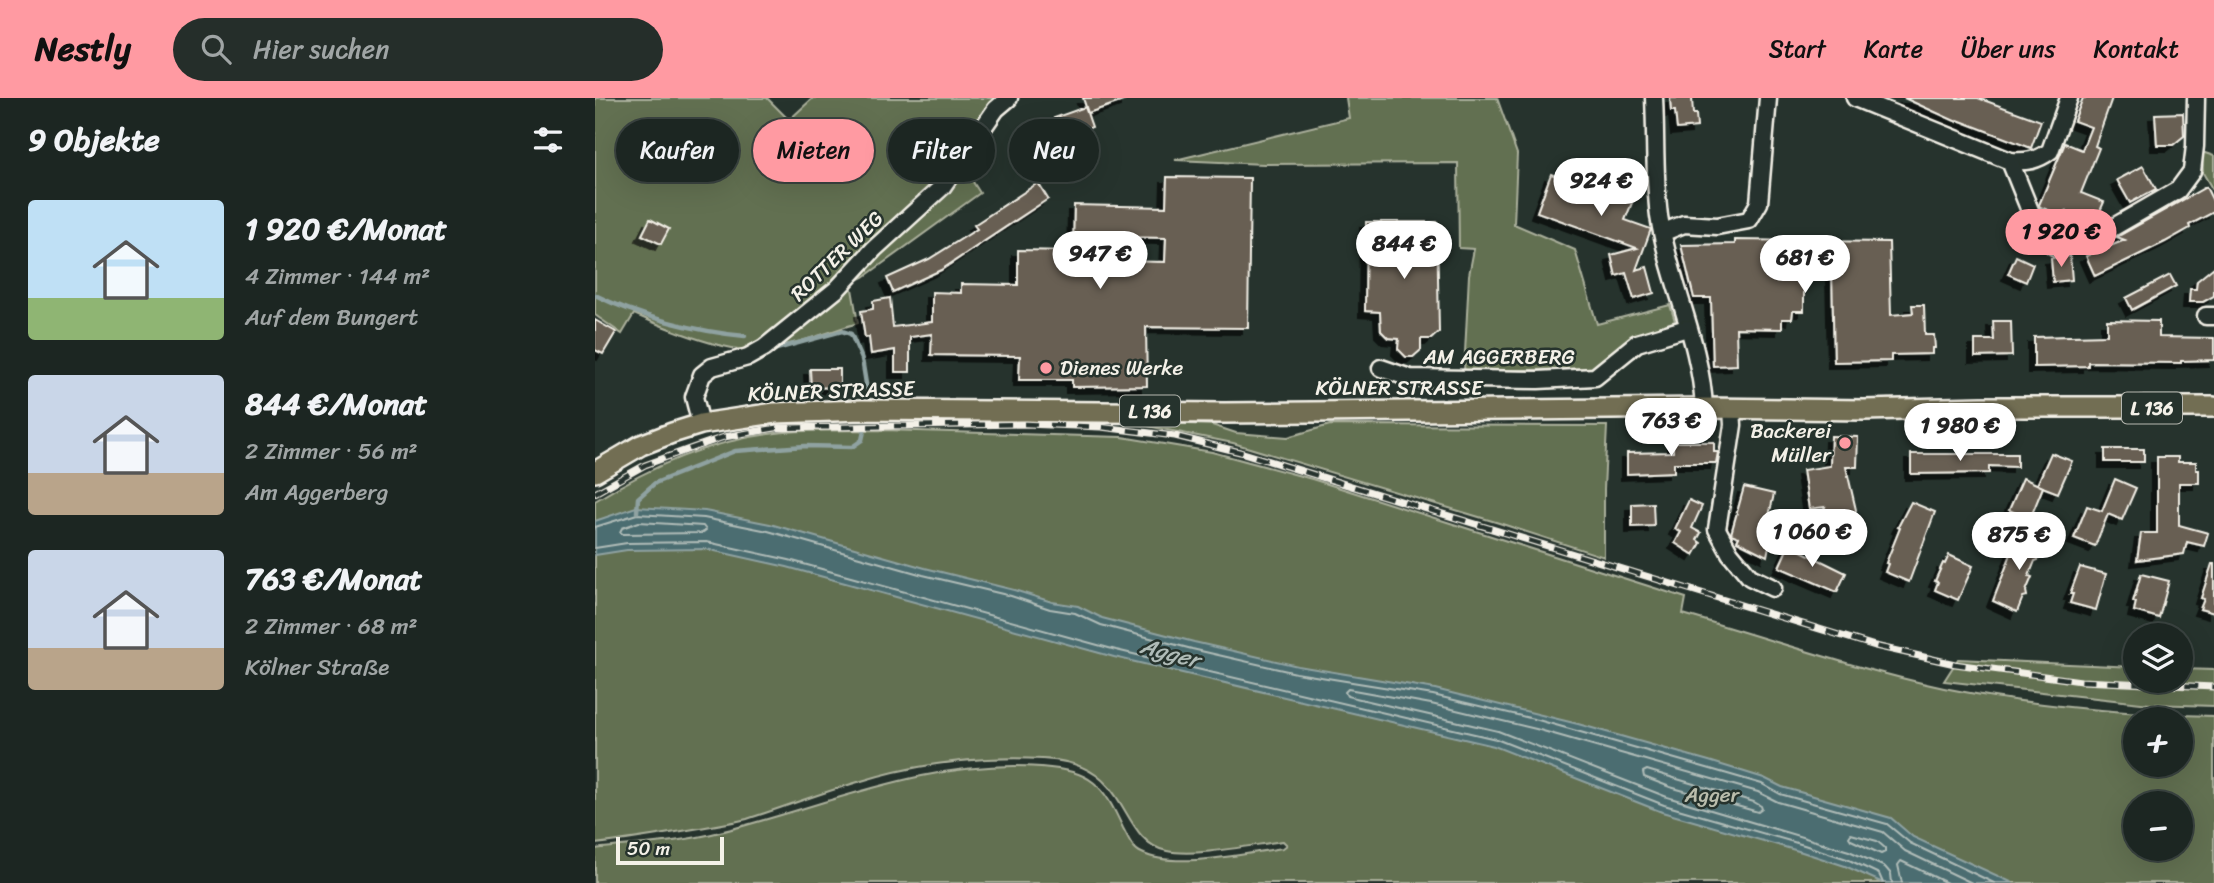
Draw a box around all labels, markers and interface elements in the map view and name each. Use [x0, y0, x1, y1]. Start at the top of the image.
search box [173, 18, 663, 81]
text: Nestly [35, 20, 131, 78]
text: Hier suchen [253, 26, 389, 72]
text: Start [1769, 28, 1826, 70]
text: Karte [1864, 28, 1923, 70]
text: Über uns [1961, 28, 2056, 70]
text: Kontakt [2094, 28, 2179, 70]
icon: search [197, 30, 235, 68]
text: 9 Objekte [28, 113, 160, 167]
chip: Kaufen [616, 119, 739, 182]
chip: Mieten [753, 119, 874, 182]
chip: Filter [888, 119, 995, 182]
chip: Neu [1009, 119, 1099, 182]
icon: filters [529, 121, 567, 159]
pin: 924 € [1552, 158, 1650, 218]
text: 924 € [1569, 160, 1633, 201]
street label: ROTTER WEG [781, 201, 893, 311]
text: 1 920 €/Monat [245, 202, 447, 256]
pin: 1 920 € [1996, 209, 2126, 269]
text: 1 920 € [2021, 211, 2101, 252]
pin: 844 € [1355, 222, 1453, 281]
text: 844 € [1372, 223, 1436, 264]
icon: home [84, 228, 168, 312]
pin: 947 € [1051, 232, 1149, 291]
text: 947 € [1069, 233, 1131, 274]
pin: 681 € [1756, 236, 1854, 295]
text: 681 € [1776, 237, 1834, 278]
text: 4 Zimmer · 144 m² [245, 256, 430, 297]
text: Auf dem Bungert [245, 297, 418, 338]
street label: AM AGGERBERG [1422, 338, 1575, 376]
place label: Dienes Werke [1060, 349, 1183, 387]
marker: Dienes Werke [1038, 360, 1054, 376]
street label: KÖLNER STRASSE [747, 369, 916, 413]
street label: KÖLNER STRASSE [1316, 369, 1484, 407]
text: 844 €/Monat [245, 377, 427, 431]
road number: L 136 [2122, 392, 2182, 424]
road number: L 136 [1120, 396, 1180, 426]
pin: 763 € [1622, 398, 1720, 458]
text: 763 € [1641, 400, 1701, 441]
icon: home [84, 403, 168, 487]
pin: 1 980 € [1895, 404, 2025, 463]
text: 1 980 € [1920, 405, 2000, 446]
place label: Backerei Müller [1750, 412, 1832, 474]
text: 2 Zimmer · 56 m² [245, 431, 418, 472]
marker: Backerei Müller [1837, 435, 1853, 451]
text: Am Aggerberg [245, 472, 388, 513]
pin: 1 060 € [1747, 510, 1877, 569]
text: 1 060 € [1772, 511, 1852, 552]
pin: 875 € [1970, 512, 2068, 572]
text: 875 € [1988, 514, 2050, 555]
text: 763 €/Monat [245, 552, 422, 606]
icon: home [84, 578, 168, 662]
text: 2 Zimmer · 68 m² [245, 606, 417, 647]
map controls [2123, 623, 2193, 861]
button: layers [2123, 623, 2193, 693]
water label: Agger [1135, 625, 1208, 681]
text: Kölner Straße [245, 647, 389, 688]
button: + [2123, 707, 2193, 777]
park label: Agger [1684, 776, 1741, 814]
button: − [2123, 791, 2193, 861]
text: 50 m [627, 832, 670, 865]
scale bar [616, 834, 725, 866]

